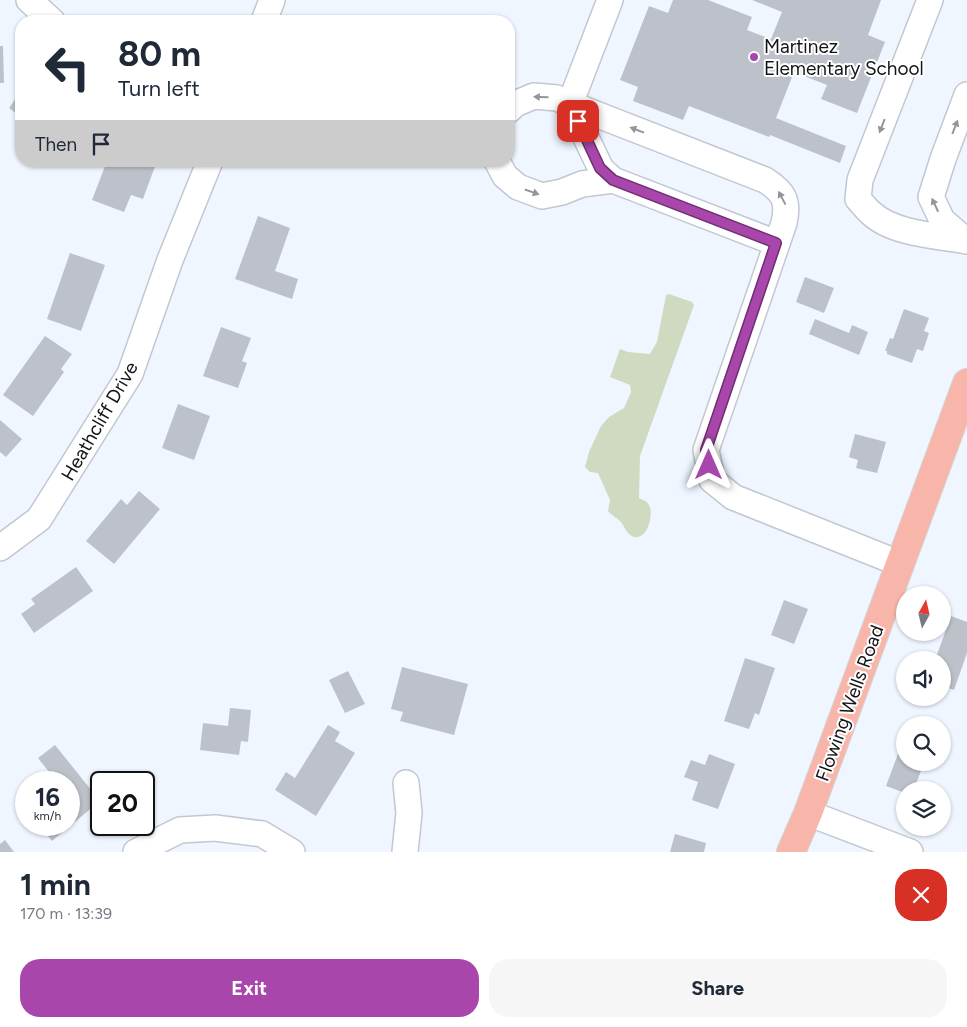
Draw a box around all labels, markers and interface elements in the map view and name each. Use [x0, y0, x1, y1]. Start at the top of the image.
text: 80 m [118, 33, 201, 75]
icon: left [35, 35, 100, 100]
place label: Martinez Elementary School [764, 35, 924, 80]
marker: Martinez Elementary School [748, 51, 760, 63]
text: Turn left [118, 75, 200, 102]
one-way arrow [533, 93, 549, 101]
pin [557, 100, 599, 142]
icon: arrive [564, 107, 592, 135]
one-way arrow [878, 118, 885, 133]
one-way arrow [951, 119, 959, 134]
one-way arrow [630, 126, 644, 134]
icon: arrive [87, 130, 115, 158]
text: Then [35, 133, 77, 156]
one-way arrow [524, 189, 539, 196]
one-way arrow [778, 190, 786, 205]
one-way arrow [930, 198, 938, 212]
street label: Heathcliff Drive [56, 358, 143, 485]
position arrow [682, 438, 734, 490]
north arrow [896, 586, 951, 641]
map controls [896, 586, 951, 836]
street label: Flowing Wells Road [811, 622, 888, 784]
button: sound [896, 651, 951, 706]
button: search [896, 716, 951, 771]
speed limit sign: 20 [90, 771, 155, 836]
button: layers [896, 781, 951, 836]
text: 16 [35, 782, 60, 812]
text: km/h [34, 809, 61, 823]
text: 1 min [20, 866, 91, 903]
button: close [895, 869, 947, 921]
text: 170 m · 13:39 [20, 904, 112, 923]
button: Exit [20, 959, 479, 1017]
button: Share [489, 959, 947, 1017]

